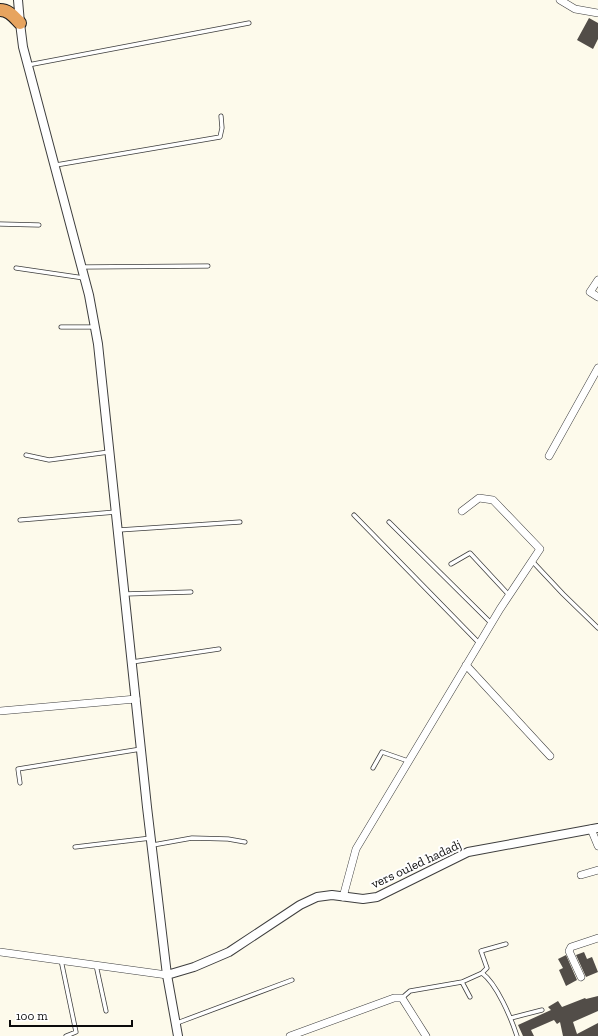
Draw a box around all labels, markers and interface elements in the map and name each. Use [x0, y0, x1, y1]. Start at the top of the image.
street label: vers ouled hadadj [369, 837, 464, 892]
scale bar [10, 1002, 132, 1028]
text: 100 m [16, 1009, 48, 1023]

